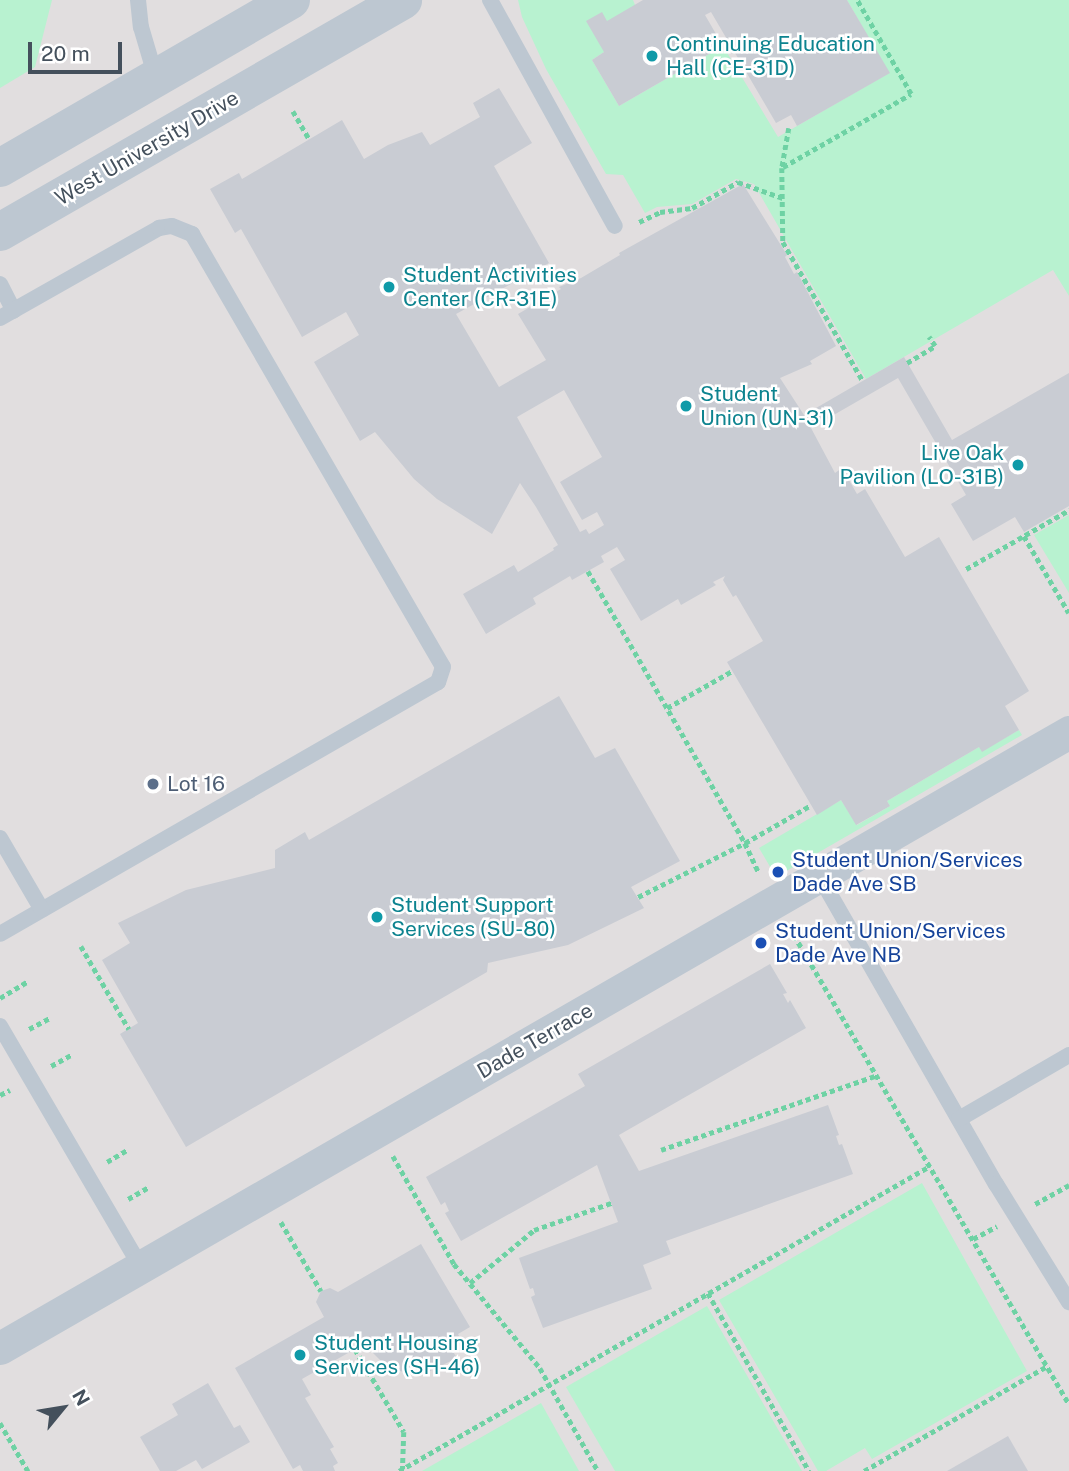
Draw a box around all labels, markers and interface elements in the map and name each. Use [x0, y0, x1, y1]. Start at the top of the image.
scale bar [32, 28, 126, 72]
place label: Continuing Education Hall (CE-31D) [666, 31, 875, 81]
text: 20 m [41, 41, 90, 66]
marker: Continuing Education Hall (CE-31D) [644, 48, 660, 64]
street label: West University Drive [51, 85, 243, 211]
place label: Student Activities Center (CR-31E) [403, 262, 577, 312]
marker: Student Activities Center (CR-31E) [381, 279, 397, 295]
place label: Student Union (UN-31) [700, 381, 834, 431]
marker: Student Union (UN-31) [678, 398, 694, 414]
place label: Live Oak Pavilion (LO-31B) [839, 440, 1004, 490]
marker: Live Oak Pavilion (LO-31B) [1010, 457, 1026, 473]
place label: Lot 16 [167, 771, 225, 797]
marker: Lot 16 [145, 776, 161, 792]
place label: Student Union/Services Dade Ave SB [792, 847, 1023, 897]
marker: Student Union/Services Dade Ave SB [770, 864, 786, 880]
place label: Student Support Services (SU-80) [391, 892, 556, 942]
marker: Student Support Services (SU-80) [369, 909, 385, 925]
place label: Student Union/Services Dade Ave NB [775, 918, 1006, 968]
marker: Student Union/Services Dade Ave NB [753, 935, 769, 951]
street label: Dade Terrace [473, 998, 597, 1084]
place label: Student Housing Services (SH-46) [314, 1330, 480, 1380]
marker: Student Housing Services (SH-46) [292, 1347, 308, 1363]
north arrow [28, 1373, 98, 1443]
text: N [68, 1386, 94, 1409]

